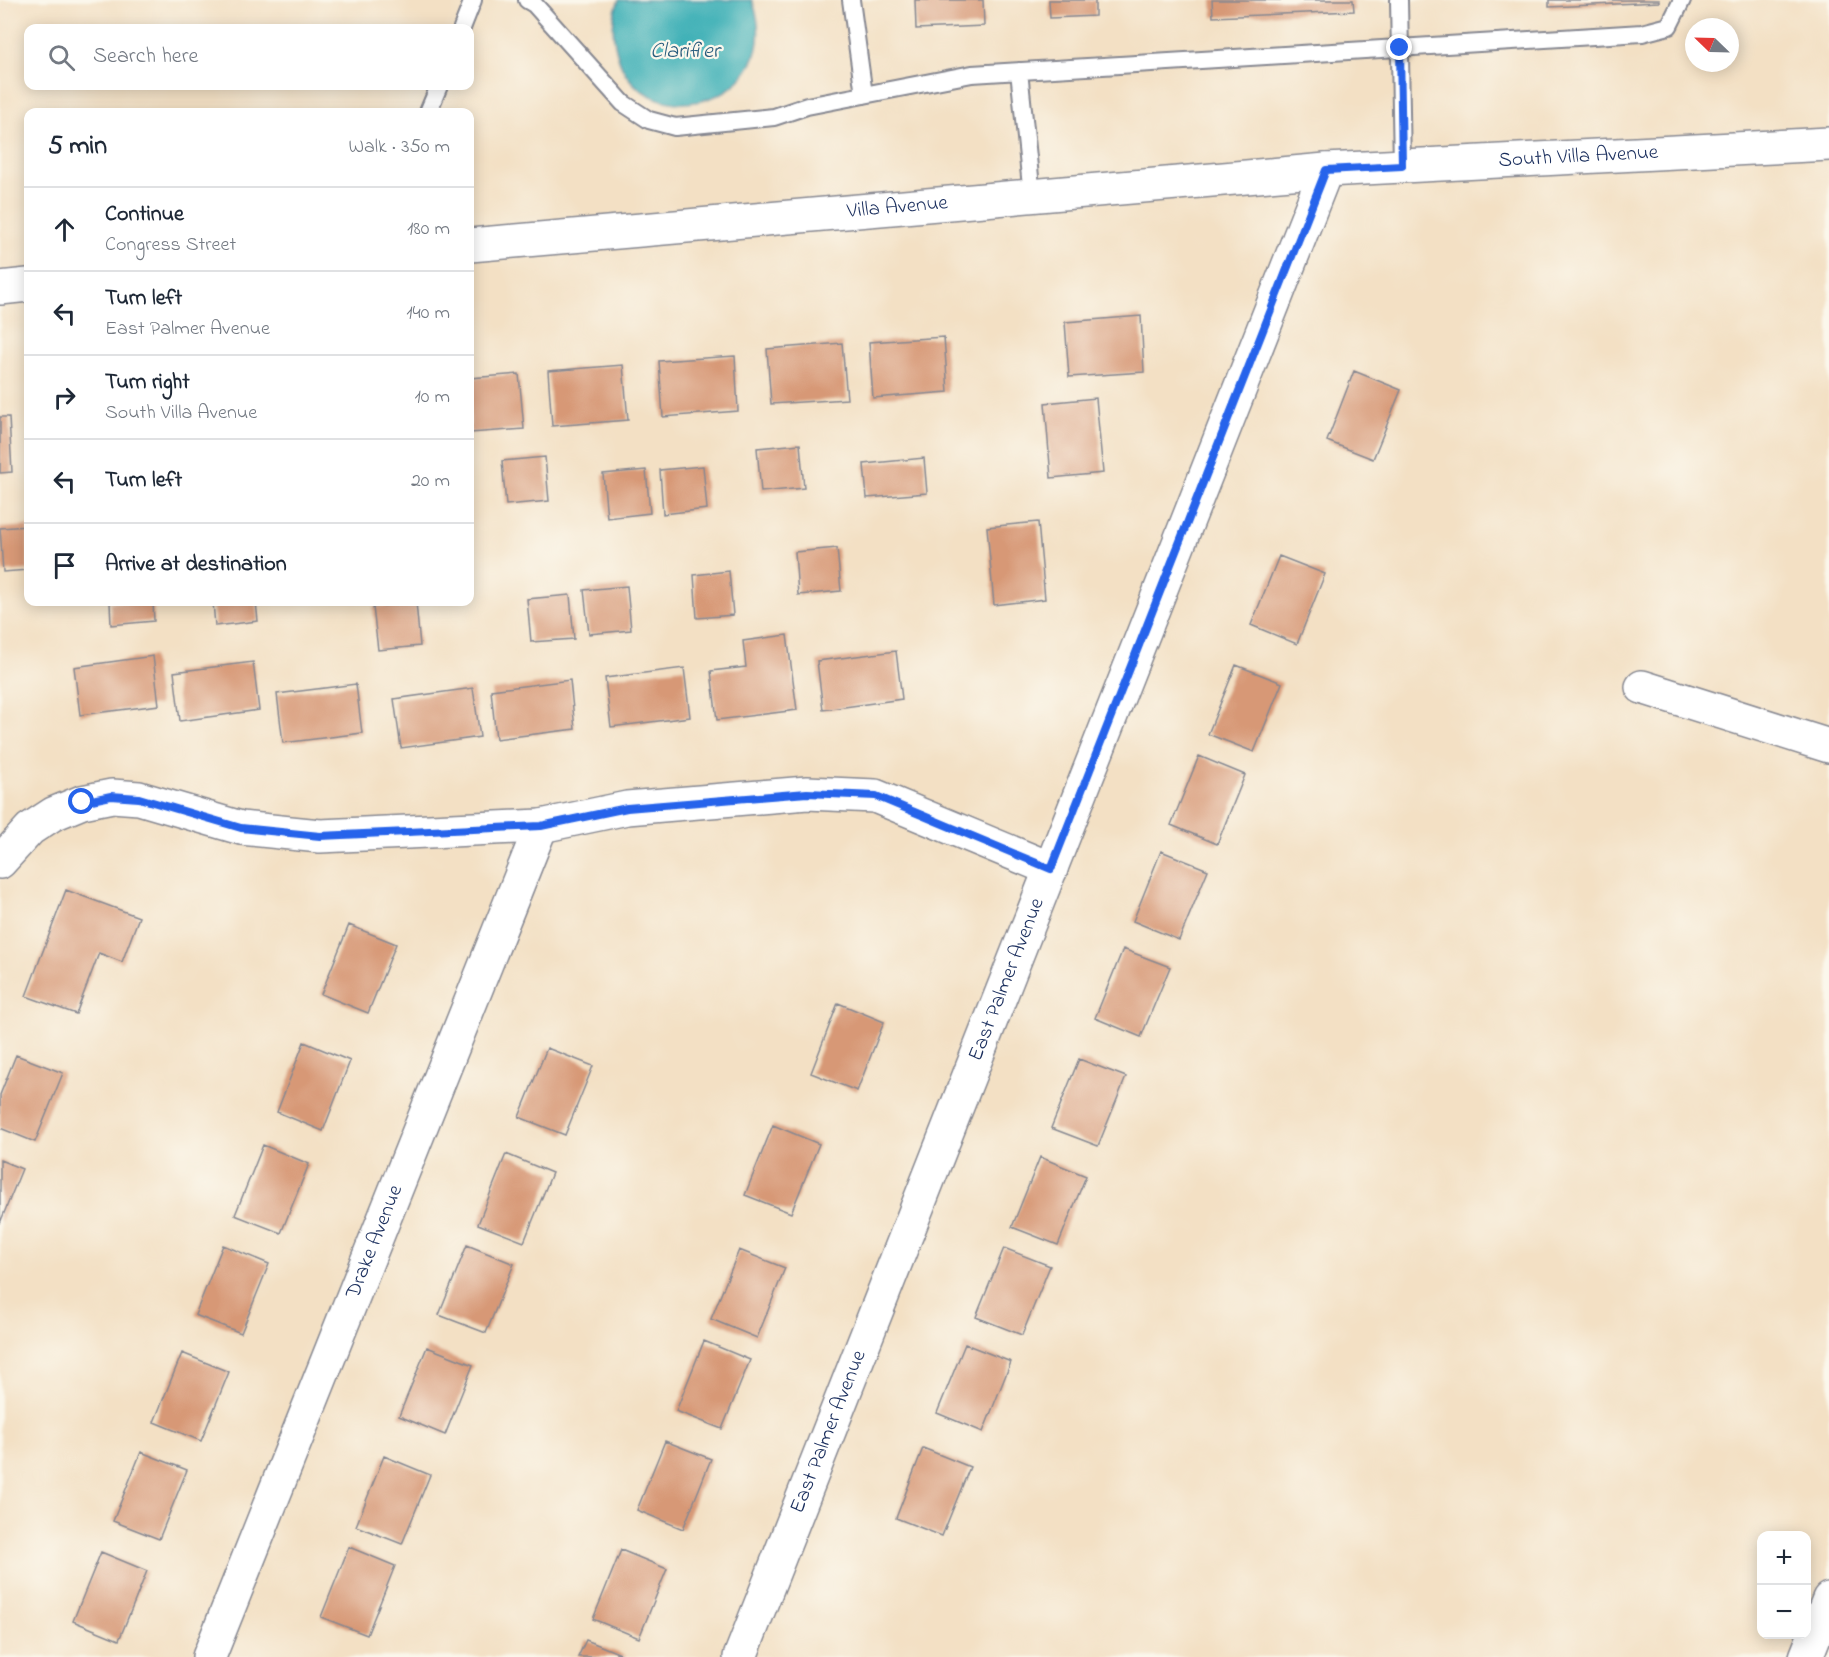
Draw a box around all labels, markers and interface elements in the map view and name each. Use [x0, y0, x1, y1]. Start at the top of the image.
north arrow [1685, 18, 1739, 72]
search box [24, 24, 474, 90]
route end [1386, 34, 1412, 60]
water label: Clarifier [650, 36, 723, 68]
icon: search [45, 41, 78, 74]
text: Search here [93, 41, 198, 73]
text: 5 min [48, 128, 107, 166]
text: Walk · 350 m [348, 133, 450, 162]
street label: South Villa Avenue [1498, 138, 1660, 176]
street label: Villa Avenue [845, 188, 950, 227]
text: Continue [105, 199, 184, 231]
icon: ahead [48, 213, 81, 246]
text: 180 m [407, 215, 450, 244]
text: Congress Street [105, 231, 236, 260]
text: Turn left [105, 283, 182, 315]
icon: left [48, 297, 81, 330]
text: 140 m [406, 299, 450, 328]
text: East Palmer Avenue [105, 315, 270, 344]
text: Turn right [105, 367, 190, 399]
icon: right [48, 381, 81, 414]
text: 10 m [414, 383, 450, 412]
text: South Villa Avenue [105, 399, 257, 428]
icon: left [48, 465, 81, 498]
text: Turn left [105, 465, 182, 497]
text: 20 m [411, 467, 450, 496]
icon: arrive [48, 549, 81, 582]
text: Arrive at destination [105, 549, 287, 581]
route start [68, 788, 94, 814]
street label: East Palmer Avenue [961, 893, 1053, 1066]
street label: Drake Avenue [338, 1180, 411, 1304]
street label: East Palmer Avenue [783, 1345, 875, 1518]
map controls [1757, 1531, 1811, 1639]
button: + [1757, 1531, 1811, 1585]
button: − [1757, 1585, 1811, 1639]

